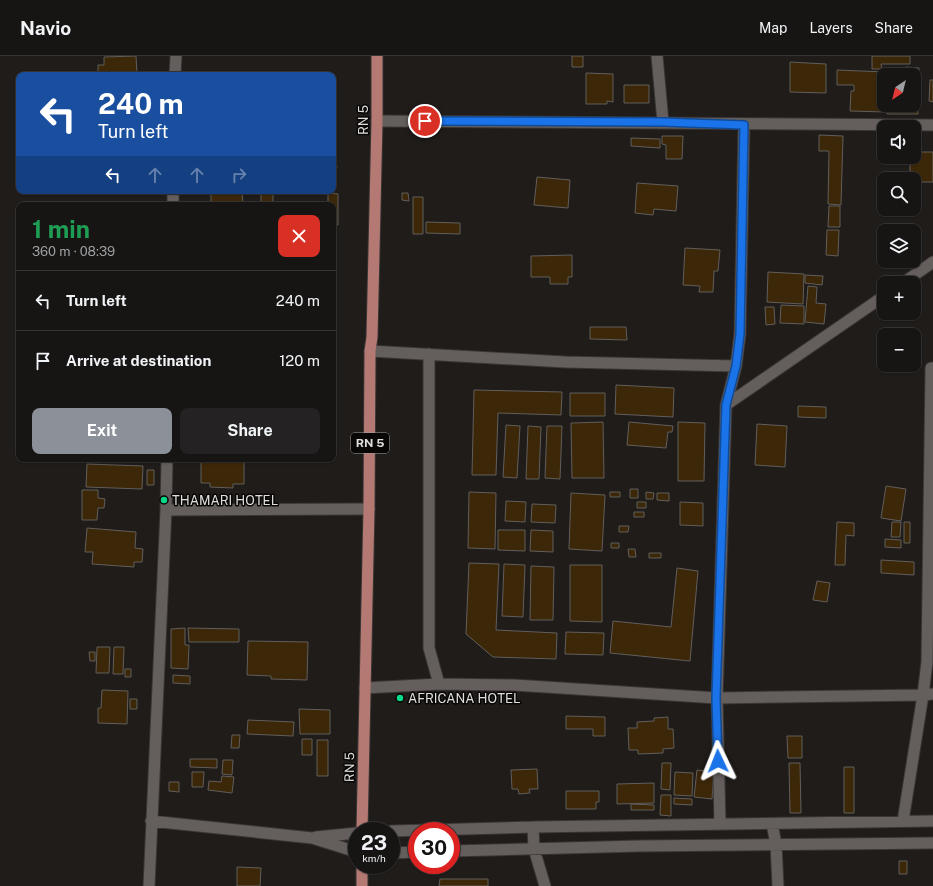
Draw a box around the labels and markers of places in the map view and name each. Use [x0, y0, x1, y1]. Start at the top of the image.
pin [408, 104, 442, 138]
place label: THAMARI HOTEL [172, 493, 278, 508]
marker: THAMARI HOTEL [159, 495, 169, 505]
place label: AFRICANA HOTEL [408, 691, 521, 706]
marker: AFRICANA HOTEL [395, 693, 405, 703]

